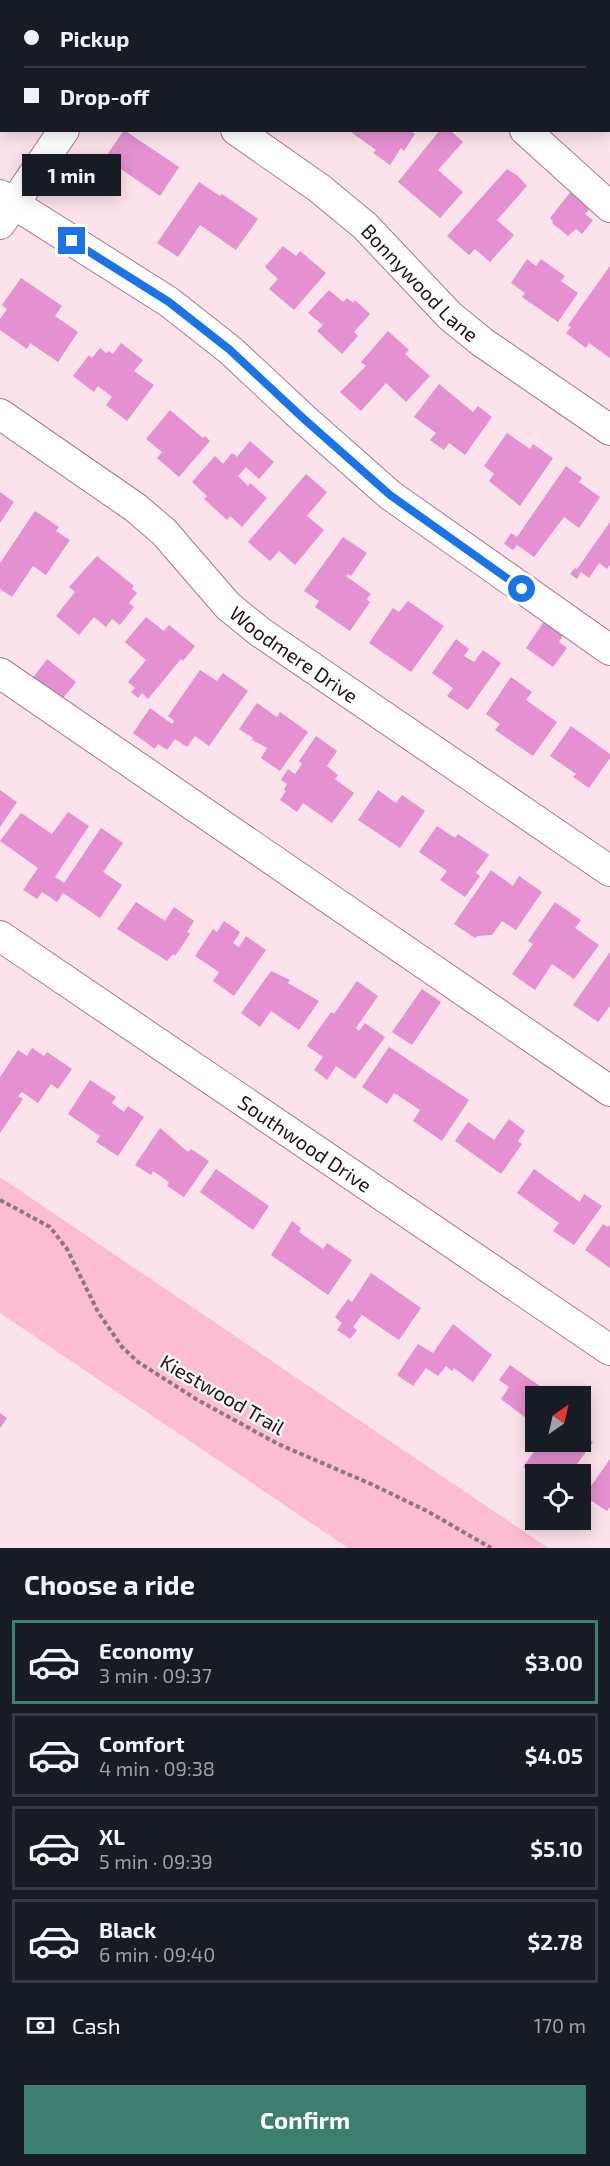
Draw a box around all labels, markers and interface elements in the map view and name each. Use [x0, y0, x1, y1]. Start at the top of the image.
text: Pickup [60, 25, 129, 51]
text: Drop-off [60, 83, 149, 109]
callout: 1 min [22, 154, 122, 196]
text: 1 min [47, 163, 96, 187]
street label: Bonnywood Lane [357, 218, 484, 346]
route end [58, 227, 85, 254]
route start [508, 575, 535, 602]
street label: Woodmere Drive [225, 601, 363, 708]
street label: Southwood Drive [234, 1090, 377, 1197]
street label: Kiestwood Trail [157, 1349, 289, 1439]
north arrow [525, 1386, 591, 1452]
map controls [525, 1386, 591, 1530]
button: locate [525, 1464, 591, 1530]
text: Choose a ride [24, 1568, 195, 1600]
icon: car [27, 1635, 81, 1689]
text: Economy [99, 1637, 194, 1663]
text: $3.00 [525, 1649, 583, 1675]
text: 3 min · 09:37 [99, 1663, 212, 1687]
icon: car [27, 1728, 81, 1782]
text: Comfort [99, 1730, 184, 1756]
text: $4.05 [525, 1742, 583, 1768]
text: 4 min · 09:38 [99, 1756, 215, 1780]
icon: car [27, 1821, 81, 1875]
text: XL [99, 1823, 125, 1849]
text: $5.10 [530, 1835, 583, 1861]
text: 5 min · 09:39 [99, 1849, 213, 1873]
icon: car [27, 1914, 81, 1968]
text: Black [99, 1916, 156, 1942]
text: $2.78 [527, 1928, 583, 1954]
text: 6 min · 09:40 [99, 1942, 215, 1966]
icon: cash [24, 2009, 57, 2042]
text: Cash [72, 2012, 121, 2038]
text: 170 m [534, 2013, 586, 2037]
button: Confirm [24, 2085, 586, 2154]

